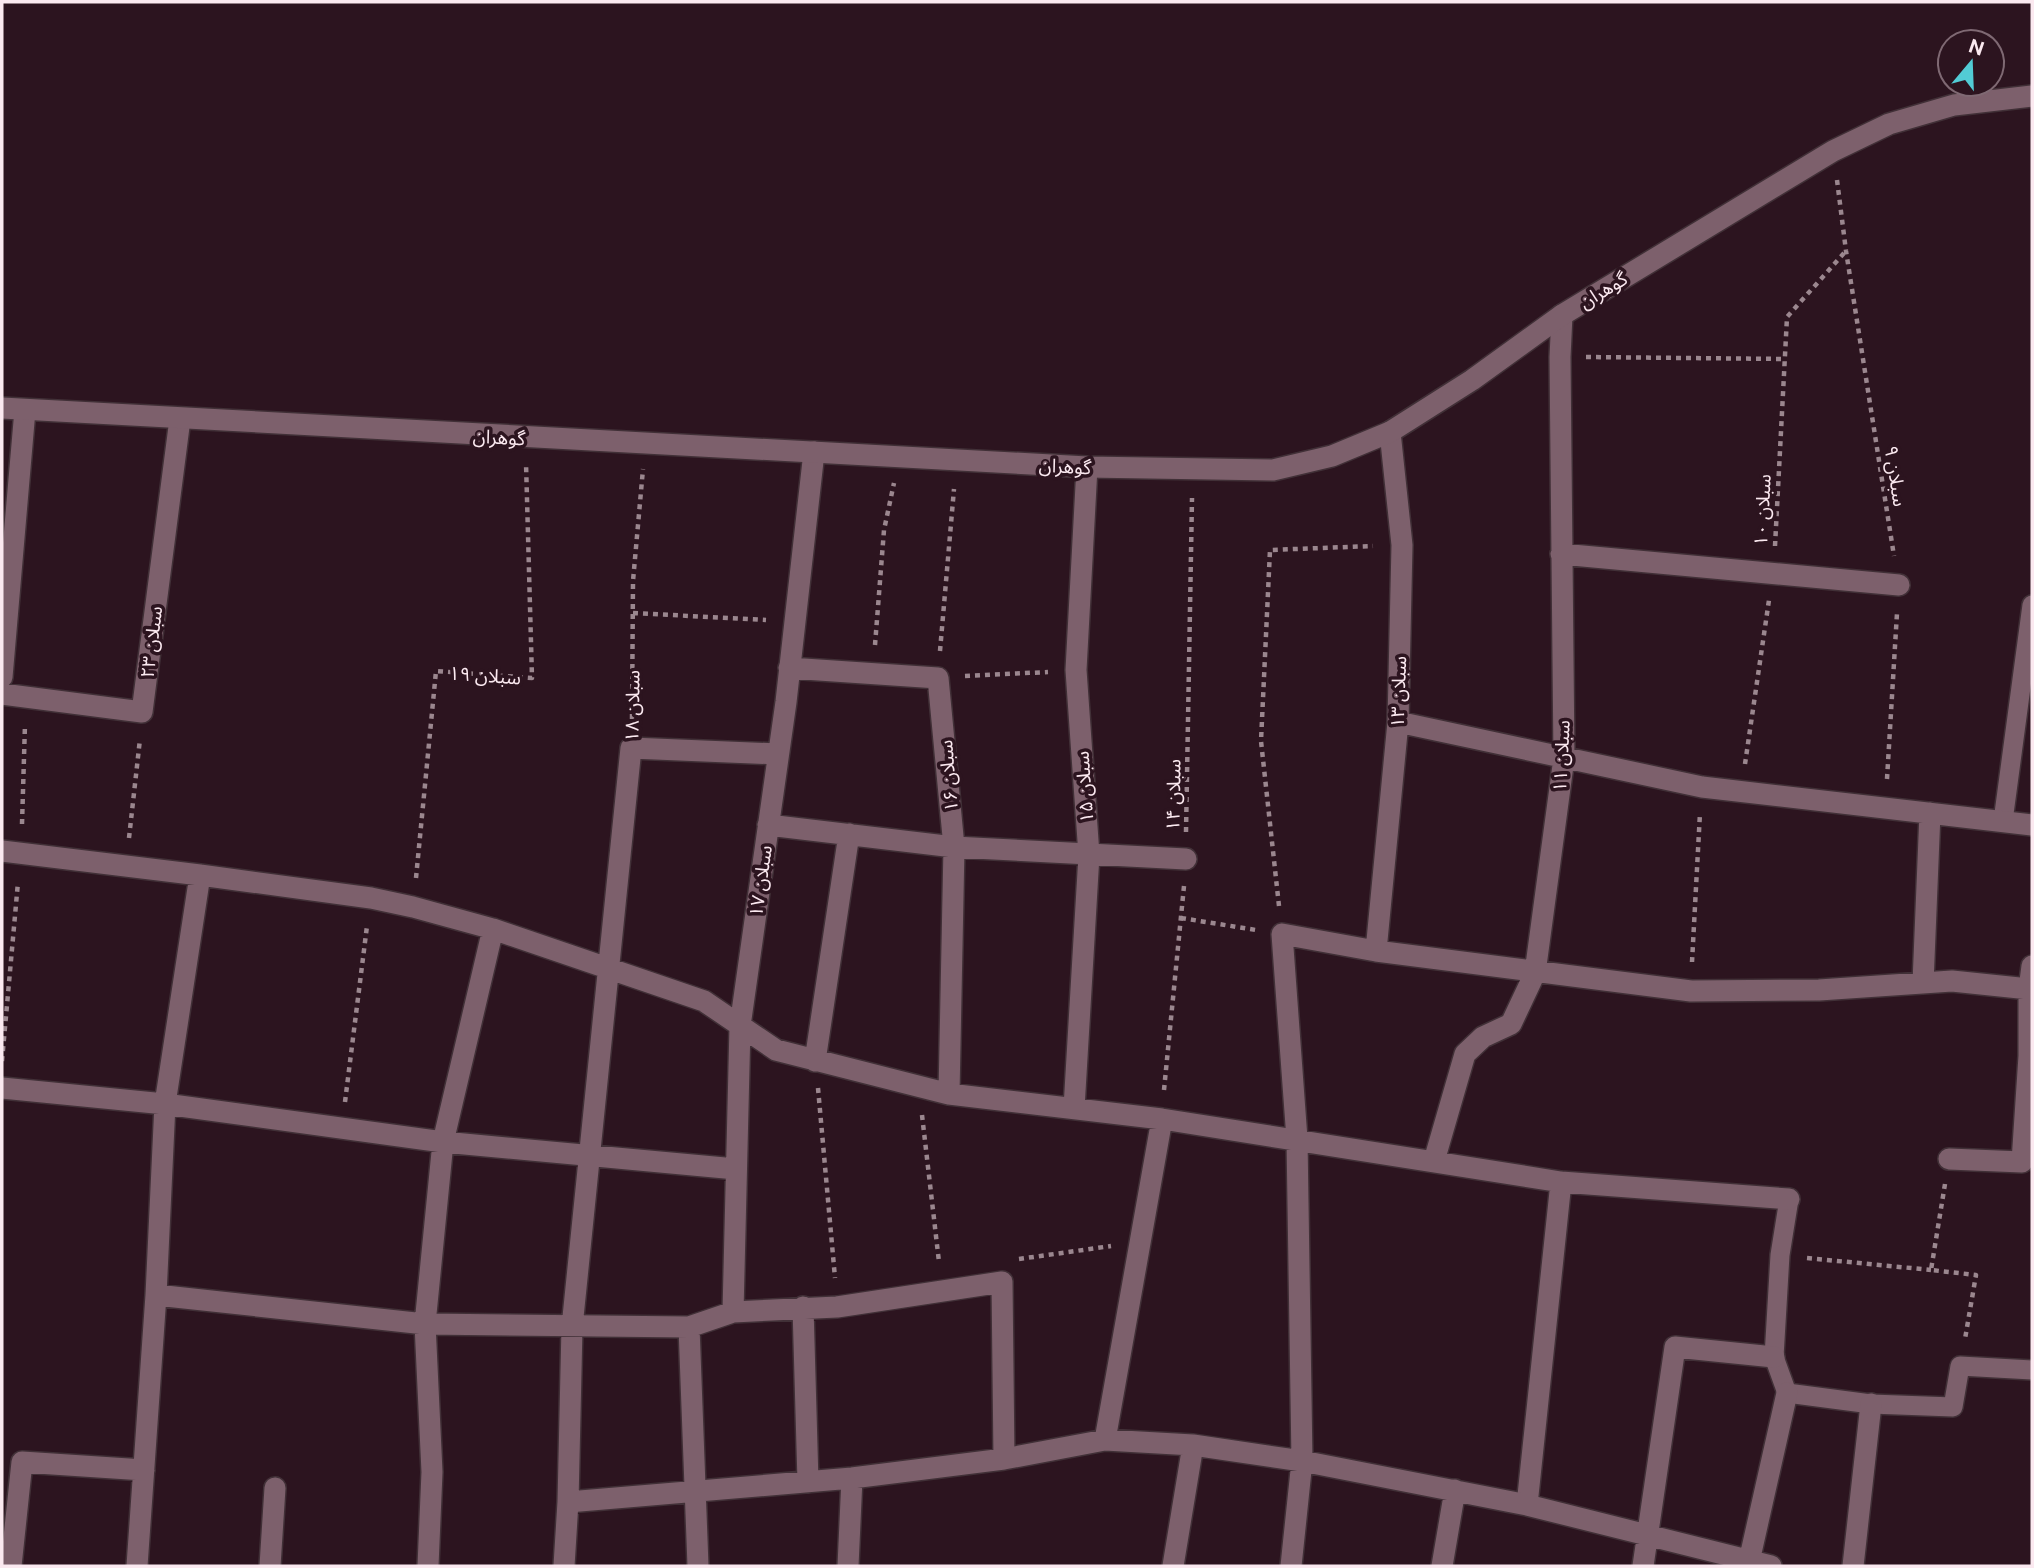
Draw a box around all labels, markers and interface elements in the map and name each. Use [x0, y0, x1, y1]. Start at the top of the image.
north arrow [1936, 28, 2006, 98]
text: N [1966, 34, 1987, 60]
street label: گوهران [1575, 267, 1633, 314]
street label: گوهران [472, 425, 527, 450]
street label: سبلان ۹ [1880, 444, 1912, 508]
street label: گوهران [1038, 454, 1093, 479]
street label: سبلان ۱۰ [1749, 473, 1775, 547]
street label: سبلان ۲۳ [136, 605, 166, 679]
street label: سبلان ۱۳ [1386, 656, 1410, 728]
street label: سبلان ۱۹ [448, 662, 522, 689]
street label: سبلان ۱۸ [620, 670, 644, 742]
street label: سبلان ۱۱ [1548, 719, 1574, 793]
street label: سبلان ۱۶ [934, 739, 962, 813]
street label: سبلان ۱۵ [1071, 750, 1098, 824]
street label: سبلان ۱۴ [1161, 759, 1185, 831]
street label: سبلان ۱۷ [744, 844, 776, 918]

